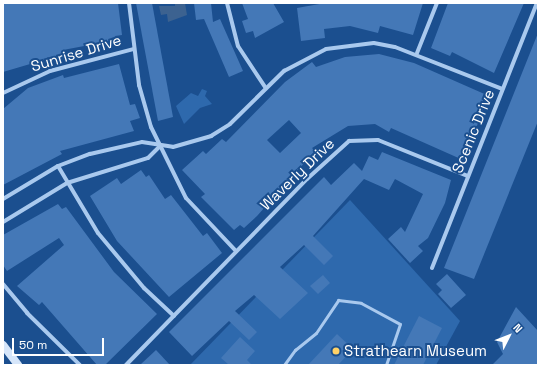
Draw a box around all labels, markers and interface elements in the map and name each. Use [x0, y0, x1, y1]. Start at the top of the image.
street label: Sunrise Drive [29, 31, 123, 75]
street label: Scenic Drive [448, 87, 498, 175]
street label: Waverly Drive [256, 134, 338, 214]
north arrow [489, 316, 529, 356]
text: N [510, 321, 526, 335]
scale bar [14, 330, 106, 356]
text: 50 m [19, 337, 47, 353]
place label: Strathearn Museum [344, 342, 487, 360]
marker: Strathearn Museum [331, 346, 341, 356]

